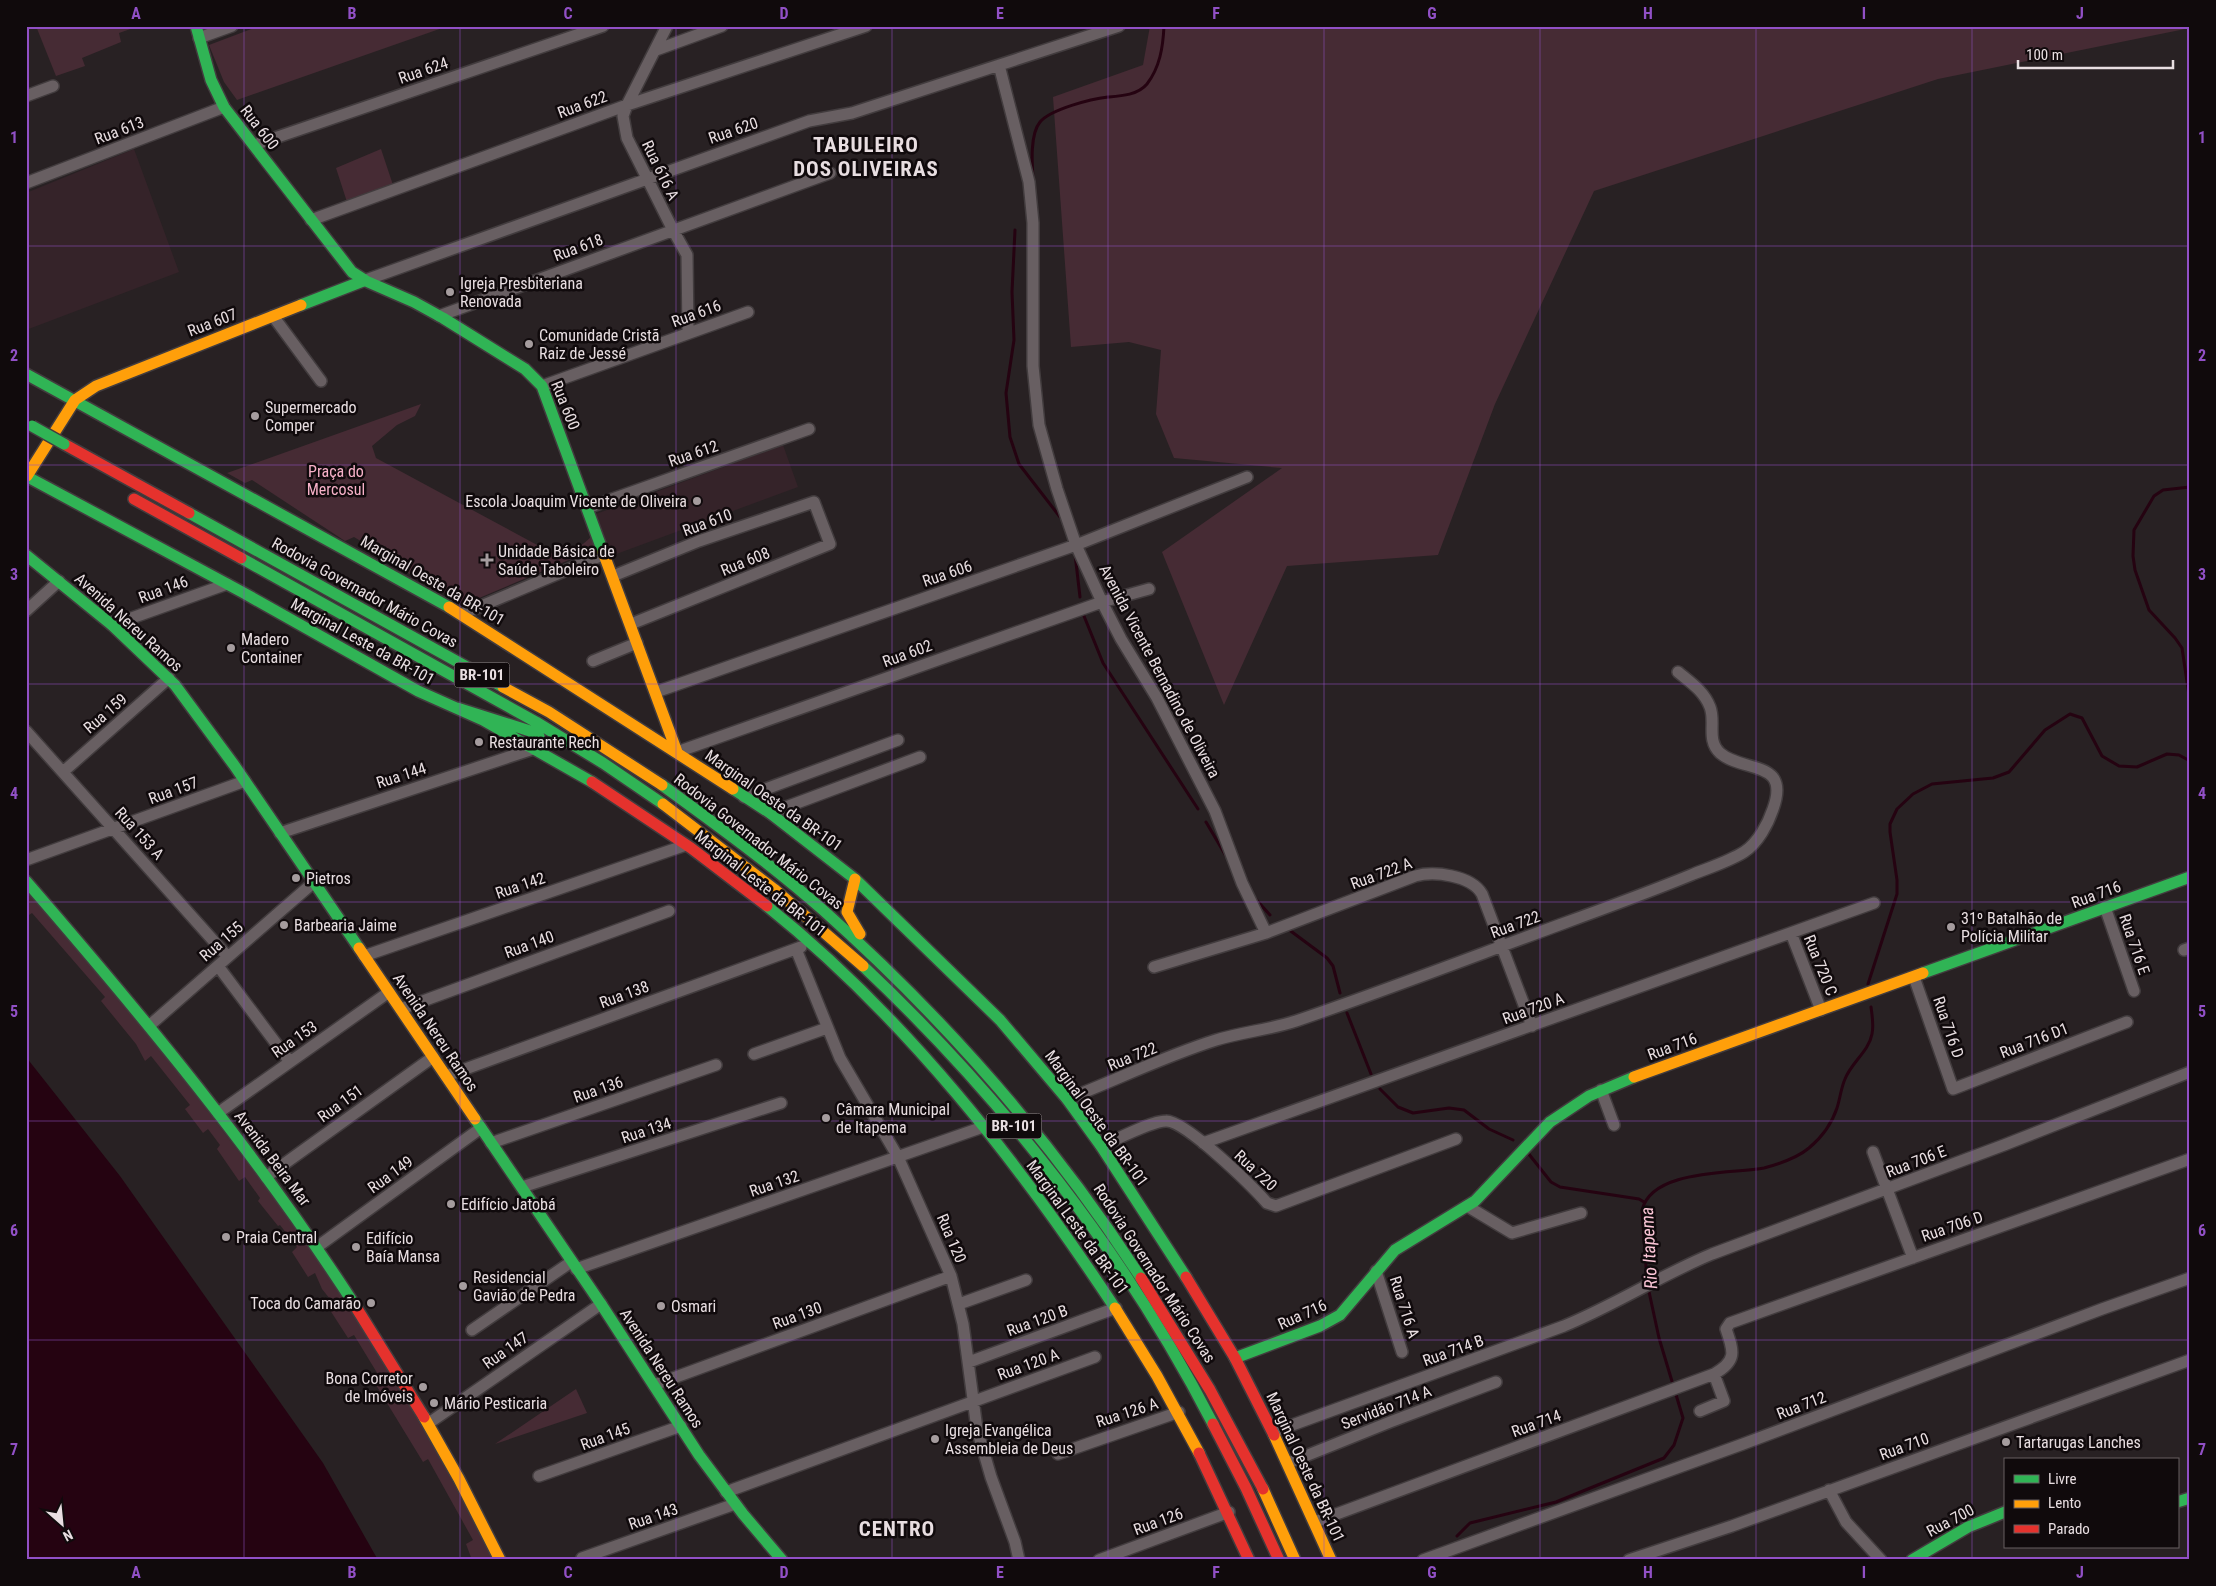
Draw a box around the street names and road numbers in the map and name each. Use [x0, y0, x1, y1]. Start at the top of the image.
street label: Rua 624 [396, 53, 451, 88]
street label: Rua 622 [555, 87, 610, 122]
street label: Rua 600 [236, 101, 283, 153]
street label: Rua 613 [92, 112, 147, 149]
street label: Rua 620 [706, 113, 760, 148]
street label: Rua 616 A [638, 137, 683, 203]
street label: Rua 618 [551, 230, 606, 265]
street label: Rua 616 [669, 296, 724, 331]
street label: Rua 607 [185, 304, 240, 341]
street label: Rua 600 [547, 378, 584, 433]
street label: Rua 612 [666, 436, 721, 471]
street label: Rua 610 [680, 505, 735, 540]
street label: Marginal Oeste da BR-101 [357, 531, 508, 629]
street label: Rodovia Governador Mário Covas [269, 533, 461, 651]
street label: Rua 608 [718, 543, 773, 580]
street label: Rua 606 [920, 556, 975, 591]
street label: Avenida Vicente Bernadino de Oliveira [1095, 561, 1224, 781]
street label: Avenida Nereu Ramos [71, 569, 186, 676]
street label: Rua 146 [136, 572, 191, 607]
street label: Marginal Leste da BR-101 [288, 594, 438, 689]
street label: Rua 602 [880, 636, 935, 671]
road number: BR-101 [454, 662, 510, 688]
street label: Rua 159 [80, 689, 131, 737]
street label: Marginal Oeste da BR-101 [701, 746, 846, 855]
street label: Rua 144 [374, 758, 429, 792]
street label: Rodovia Governador Mário Covas [670, 769, 847, 913]
street label: Rua 157 [146, 773, 201, 808]
street label: Rua 153 A [111, 803, 168, 864]
street label: Marginal Leste da BR-101 [691, 826, 830, 941]
street label: Rua 722 A [1348, 854, 1415, 893]
street label: Rua 142 [493, 868, 548, 903]
street label: Rua 716 [2069, 877, 2124, 912]
street label: Rua 722 [1488, 907, 1543, 942]
street label: Rua 716 E [2115, 911, 2154, 977]
street label: Rua 155 [196, 917, 247, 965]
street label: Rua 140 [502, 927, 557, 962]
street label: Rua 720 C [1800, 932, 1841, 998]
street label: Avenida Nereu Ramos [389, 970, 482, 1095]
street label: Rua 138 [597, 977, 652, 1012]
street label: Rua 720 A [1500, 989, 1567, 1028]
street label: Rua 716 D [1929, 994, 1968, 1061]
street label: Rua 153 [268, 1017, 321, 1062]
street label: Rua 716 D1 [1997, 1019, 2071, 1062]
street label: Rua 716 [1645, 1029, 1700, 1064]
street label: Rua 722 [1105, 1038, 1160, 1075]
street label: Marginal Oeste da BR-101 [1041, 1047, 1152, 1190]
street label: Rua 136 [571, 1072, 626, 1107]
street label: Rua 151 [314, 1081, 367, 1126]
street label: Avenida Beira Mar [231, 1107, 315, 1210]
street label: Rua 134 [619, 1113, 674, 1147]
road number: BR-101 [986, 1114, 1042, 1138]
street label: Rua 706 E [1883, 1141, 1949, 1182]
street label: Rua 720 [1230, 1146, 1281, 1195]
street label: Rua 149 [364, 1152, 417, 1197]
street label: Marginal Leste da BR-101 [1023, 1156, 1133, 1298]
street label: Rua 132 [747, 1166, 802, 1201]
street label: Rodovia Governador Mário Covas [1090, 1180, 1220, 1366]
street label: Rua 706 D [1919, 1207, 1986, 1246]
street label: Rua 120 [933, 1211, 970, 1266]
street label: Rua 716 A [1386, 1274, 1423, 1341]
street label: Rua 716 [1275, 1295, 1330, 1334]
street label: Rua 130 [770, 1298, 825, 1333]
street label: Rua 120 B [1004, 1301, 1070, 1340]
street label: Avenida Nereu Ramos [616, 1305, 707, 1431]
street label: Rua 147 [479, 1328, 532, 1373]
street label: Rua 714 B [1420, 1331, 1486, 1370]
street label: Rua 120 A [995, 1345, 1062, 1384]
street label: Servidão 714 A [1338, 1382, 1434, 1433]
street label: Rua 712 [1774, 1387, 1829, 1424]
street label: Marginal Oeste da BR-101 [1262, 1389, 1349, 1545]
street label: Rua 126 A [1094, 1394, 1161, 1431]
street label: Rua 714 [1509, 1406, 1564, 1441]
street label: Rua 145 [578, 1419, 633, 1454]
street label: Rua 710 [1877, 1429, 1932, 1464]
street label: Rua 143 [626, 1499, 680, 1534]
street label: Rua 700 [1923, 1500, 1977, 1541]
street label: Rua 126 [1131, 1504, 1186, 1539]

